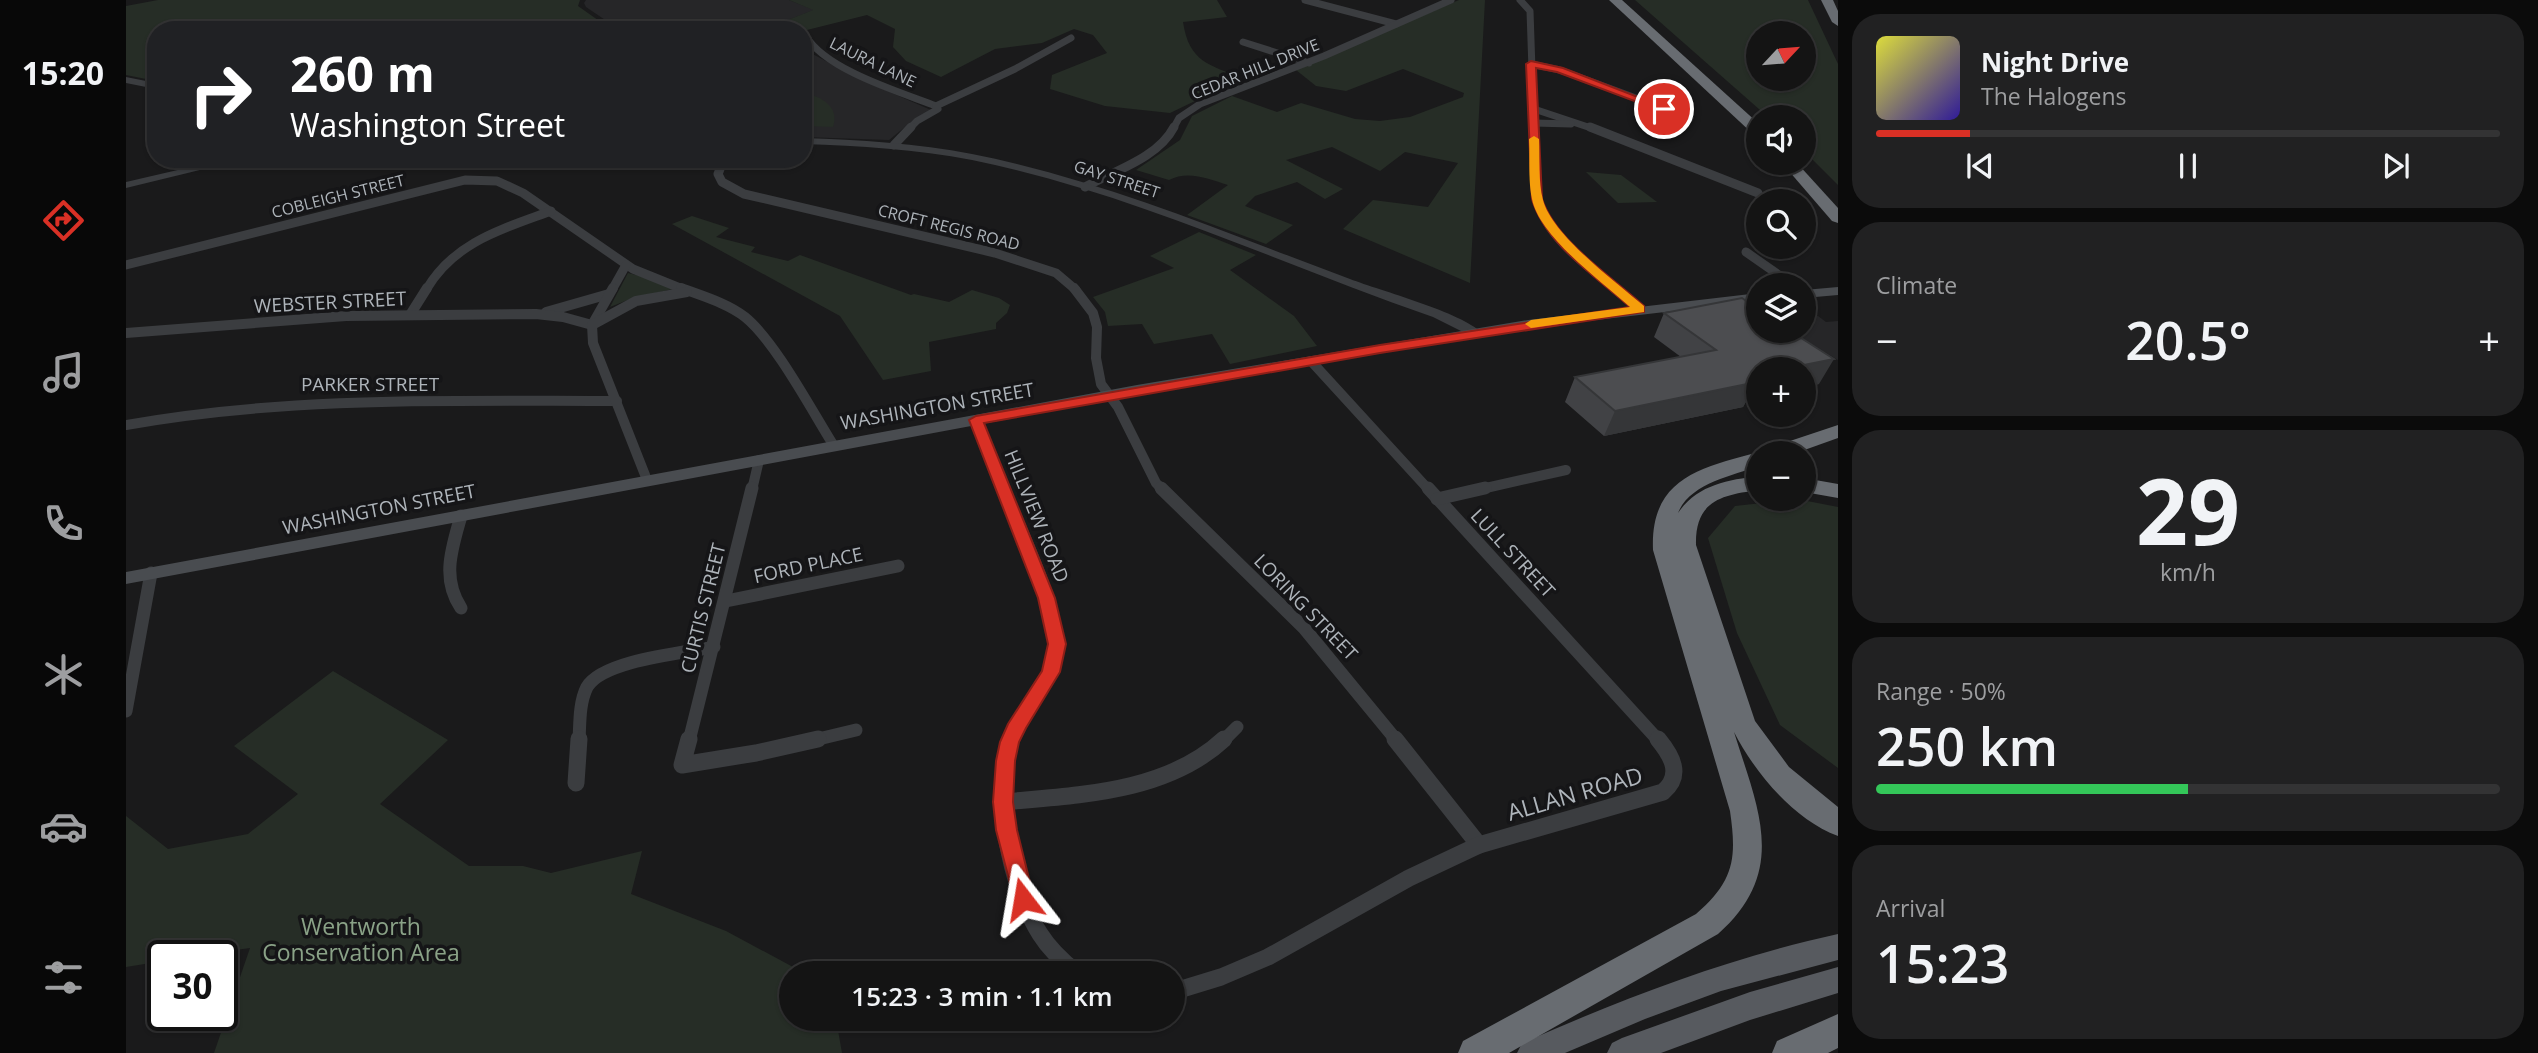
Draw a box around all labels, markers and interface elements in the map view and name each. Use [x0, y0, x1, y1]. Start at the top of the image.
north arrow [1746, 21, 1816, 91]
map controls [1746, 21, 1816, 511]
street label: LAURA LANE [826, 32, 920, 92]
street label: CEDAR HILL DRIVE [1188, 33, 1322, 105]
text: 260 m [290, 40, 435, 106]
text: Night Drive [1981, 44, 2129, 80]
icon: right [175, 49, 266, 140]
text: 15:20 [22, 51, 104, 94]
pin [1634, 79, 1694, 139]
text: The Halogens [1981, 80, 2127, 112]
icon: arrive [1645, 90, 1683, 128]
text: Washington Street [290, 103, 565, 146]
button: sound [1746, 105, 1816, 175]
icon: previous [1961, 147, 1999, 185]
icon: pause [2169, 147, 2207, 185]
icon: next [2377, 147, 2415, 185]
street label: GAY STREET [1071, 155, 1163, 203]
street label: COBLEIGH STREET [269, 169, 407, 223]
button: search [1746, 189, 1816, 259]
icon: directions [39, 196, 88, 245]
street label: CROFT REGIS ROAD [876, 199, 1022, 255]
text: Climate [1876, 269, 1957, 301]
button: layers [1746, 273, 1816, 343]
street label: WEBSTER STREET [253, 285, 407, 319]
text: 20.5° [2125, 304, 2251, 375]
text: − [1876, 314, 1898, 366]
text: + [2478, 314, 2500, 366]
icon: music [39, 348, 88, 397]
button: + [1746, 357, 1816, 427]
street label: PARKER STREET [301, 371, 440, 397]
street label: WASHINGTON STREET [838, 376, 1036, 436]
button: − [1746, 441, 1816, 511]
street label: HILLVIEW ROAD [999, 446, 1075, 586]
text: 29 [2136, 448, 2240, 572]
street label: WASHINGTON STREET [280, 477, 478, 540]
icon: phone [39, 499, 88, 548]
street label: LULL STREET [1465, 503, 1561, 603]
street label: CURTIS STREET [674, 540, 732, 676]
street label: FORD PLACE [751, 541, 865, 589]
street label: LORING STREET [1248, 548, 1364, 666]
text: km/h [2160, 556, 2216, 588]
icon: climate [39, 650, 88, 699]
text: Range · 50% [1876, 675, 2006, 707]
text: 250 km [1876, 710, 2058, 781]
street label: ALLAN ROAD [1503, 758, 1646, 828]
icon: car [39, 802, 88, 851]
position arrow [986, 862, 1060, 936]
text: Arrival [1876, 892, 1945, 924]
park label: Wentworth Conservation Area [262, 910, 460, 968]
text: 15:23 [1876, 927, 2009, 998]
speed limit sign: 30 [147, 940, 238, 1031]
icon: filters [39, 953, 88, 1002]
text: 15:23 · 3 min · 1.1 km [851, 978, 1113, 1014]

